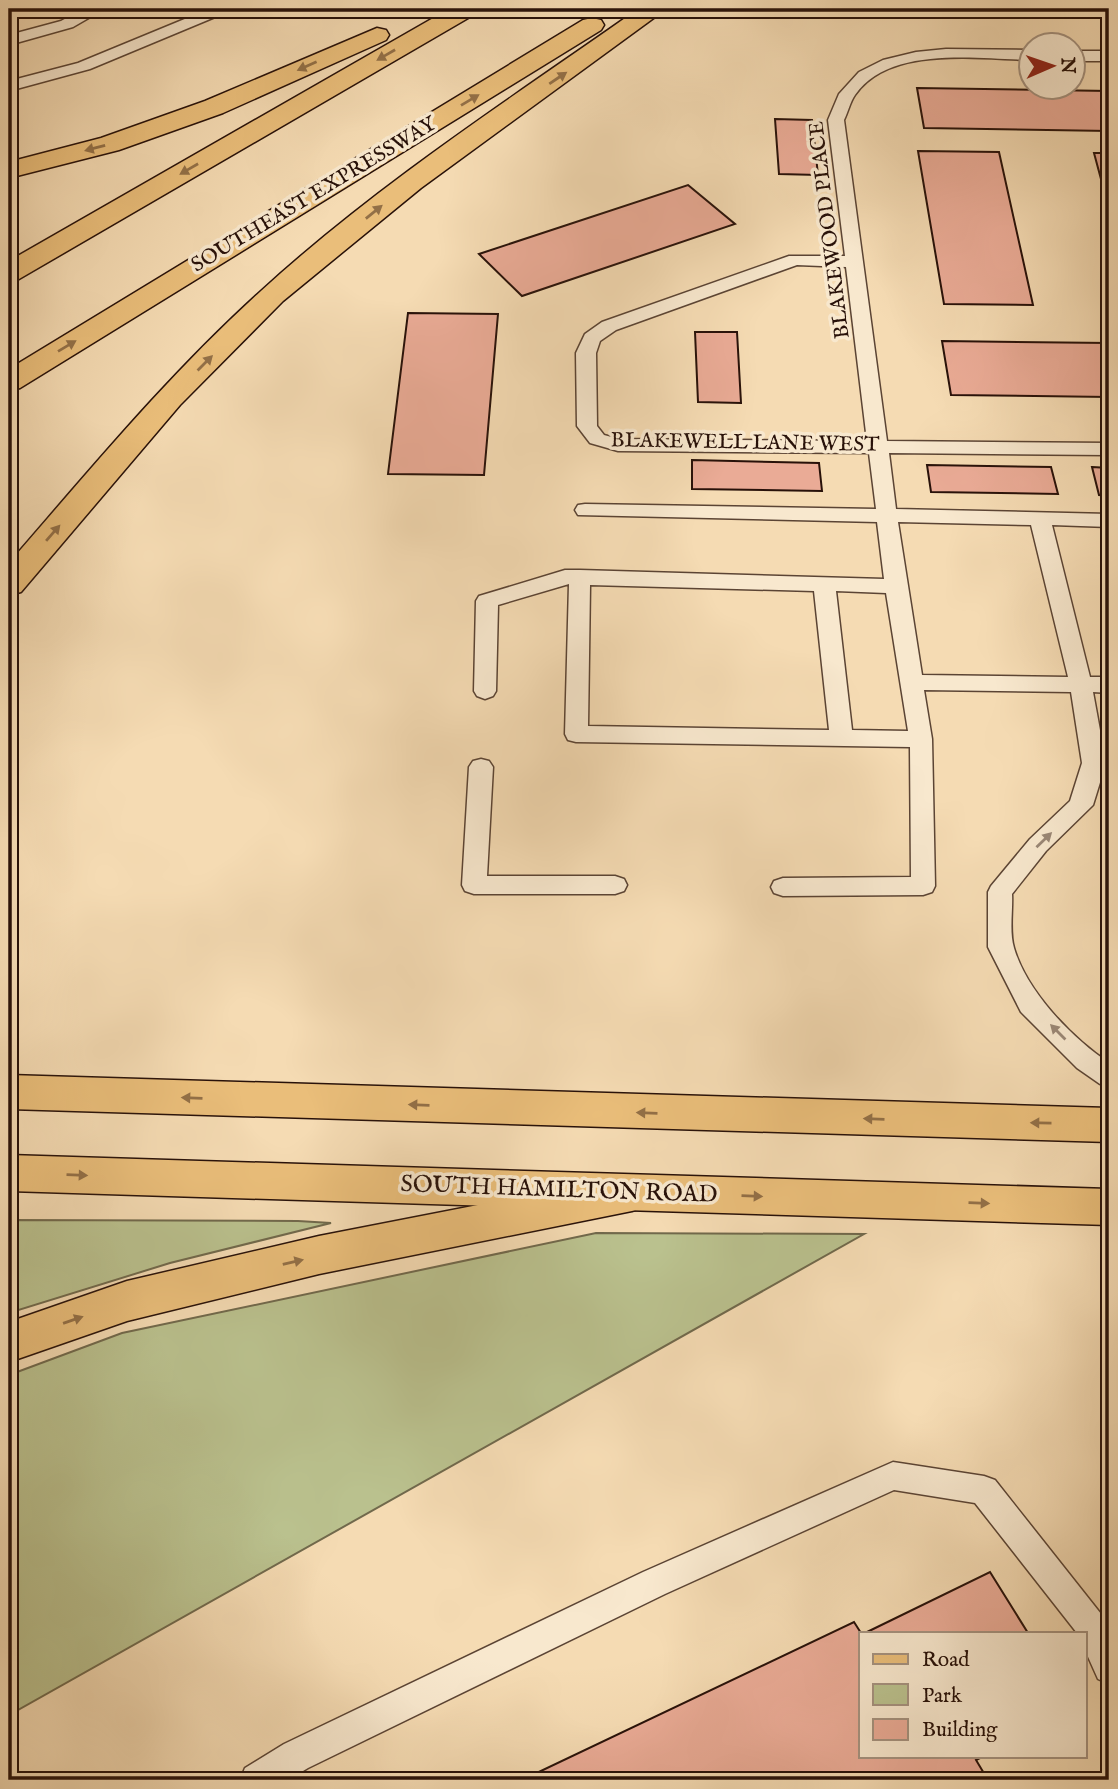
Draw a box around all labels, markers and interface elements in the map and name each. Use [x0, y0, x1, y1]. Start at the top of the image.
north arrow [1016, 32, 1086, 102]
one-way arrow [376, 49, 396, 61]
text: N [1055, 56, 1079, 75]
one-way arrow [297, 60, 317, 72]
one-way arrow [549, 71, 567, 85]
one-way arrow [461, 93, 480, 106]
street label: SOUTHEAST EXPRESSWAY [186, 110, 443, 279]
street label: BLAKEWOOD PLACE [803, 120, 857, 340]
one-way arrow [84, 143, 105, 153]
one-way arrow [179, 163, 199, 175]
one-way arrow [365, 204, 383, 219]
one-way arrow [57, 340, 77, 353]
one-way arrow [196, 355, 213, 372]
street label: BLAKEWELL LANE WEST [610, 427, 880, 459]
one-way arrow [45, 524, 61, 542]
one-way arrow [1036, 831, 1053, 848]
one-way arrow [1049, 1024, 1066, 1041]
one-way arrow [181, 1092, 203, 1104]
one-way arrow [408, 1100, 430, 1111]
one-way arrow [635, 1107, 657, 1118]
one-way arrow [863, 1113, 885, 1125]
one-way arrow [1030, 1118, 1052, 1129]
street label: SOUTH HAMILTON ROAD [400, 1169, 718, 1211]
one-way arrow [66, 1170, 88, 1181]
one-way arrow [741, 1191, 763, 1202]
one-way arrow [968, 1197, 990, 1209]
one-way arrow [282, 1256, 304, 1267]
one-way arrow [63, 1314, 84, 1325]
legend [859, 1632, 1086, 1758]
text: Road [922, 1647, 970, 1674]
text: Park [922, 1683, 963, 1710]
text: Building [922, 1717, 998, 1744]

